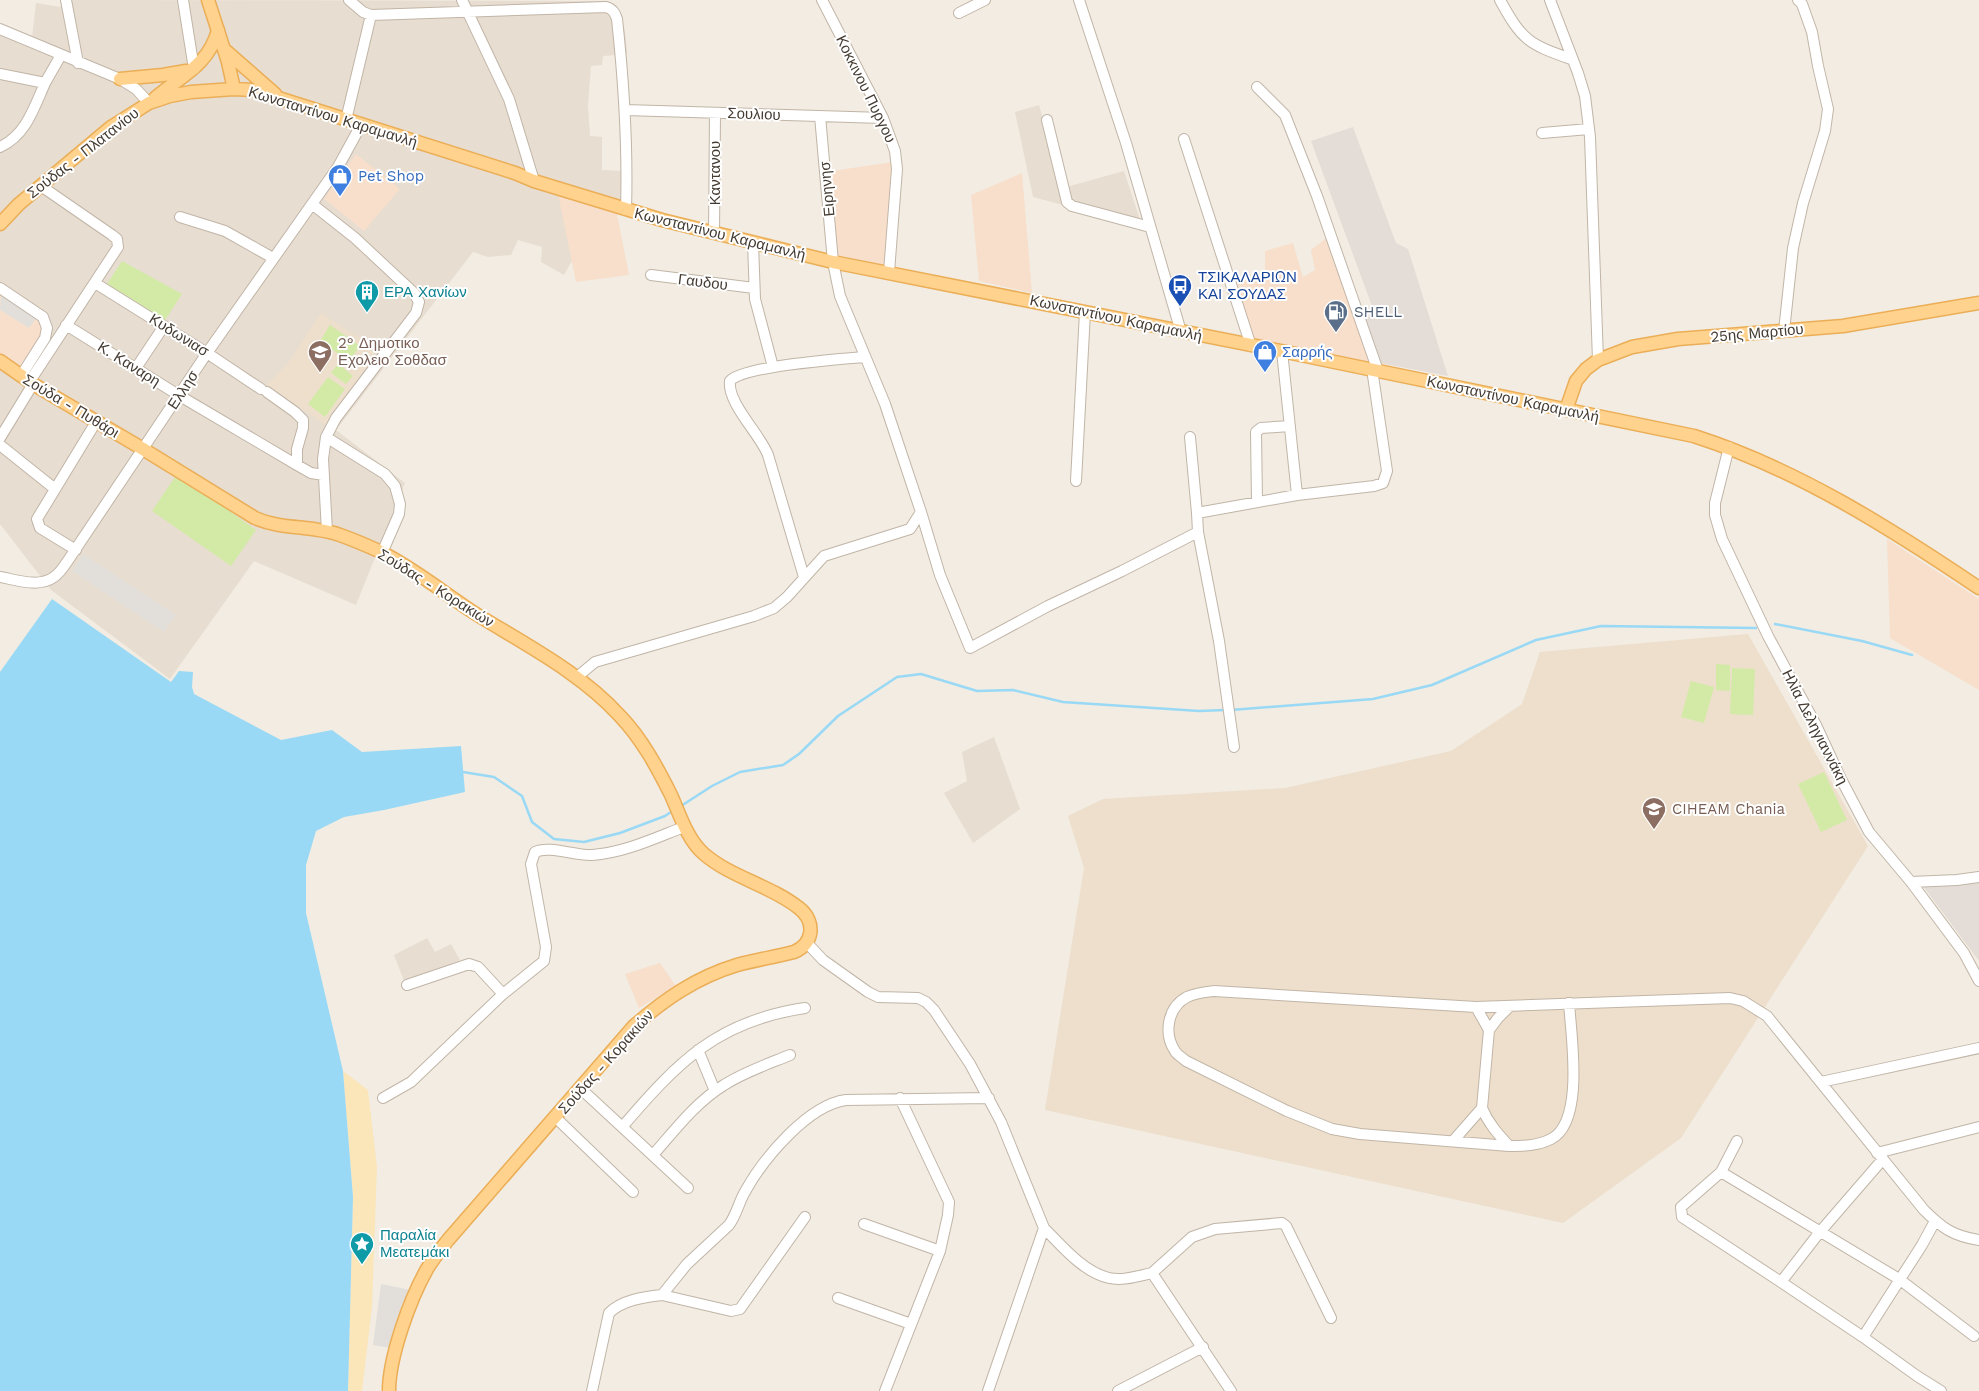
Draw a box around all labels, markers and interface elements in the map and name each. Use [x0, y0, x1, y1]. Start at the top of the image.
street label: Κοκκινου Πυργου [832, 32, 900, 146]
street label: Κωνσταντίνου Καραμανλή [246, 83, 420, 151]
street label: Σούδας - Πλατανίου [24, 104, 142, 202]
street label: Σουλιου [727, 104, 781, 124]
street label: Καντανου [706, 141, 724, 205]
street label: Ειρηνησ [816, 160, 838, 217]
shop icon: Pet Shop [327, 163, 353, 197]
place label: Pet Shop [358, 167, 424, 185]
street label: Κωνσταντίνου Καραμανλή [633, 204, 807, 264]
place label: ΤΣΙΚΑΛΑΡΙΩΝ ΚΑΙ ΣΟΥΔΑΣ [1198, 268, 1297, 303]
street label: Γαυδου [677, 270, 729, 294]
bus stop icon: ΤΣΙΚΑΛΑΡΙΩΝ ΚΑΙ ΣΟΥΔΑΣ [1167, 273, 1193, 307]
building icon: ΕΡΑ Χανίων [354, 279, 380, 313]
place label: ΕΡΑ Χανίων [384, 283, 467, 301]
street label: Κωνσταντίνου Καραμανλή [1028, 291, 1204, 345]
fuel station icon: SHELL [1323, 299, 1349, 333]
place label: SHELL [1354, 303, 1402, 321]
street label: Κυδωνιασ [146, 310, 213, 361]
street label: 25ης Μαρτίου [1710, 320, 1804, 346]
place label: 2° Δημοτικο Εχολειο Σοθδασ [338, 334, 447, 369]
street label: Κ. Καναρη [94, 338, 164, 390]
school or university icon: 2° Δημοτικο Εχολειο Σοθδασ [307, 339, 333, 373]
shop icon: Σαρρής [1252, 339, 1278, 373]
place label: Σαρρής [1282, 343, 1333, 361]
street label: Ελλησ [164, 367, 203, 413]
street label: Σούδα - Πυθάρι [20, 370, 122, 442]
street label: Κωνσταντίνου Καραμανλή [1425, 372, 1601, 426]
street label: Σούδας - Κορακιών [375, 545, 497, 631]
street label: Ηλία Δεληγιαννάκη [1778, 666, 1852, 788]
school or university icon: CIHEAM Chania [1641, 796, 1667, 830]
place label: CIHEAM Chania [1672, 800, 1785, 818]
street label: Σούδας - Κορακιών [555, 1006, 657, 1118]
place label: Παραλία Μεατεμάκι [380, 1226, 449, 1261]
place icon: Παραλία Μεατεμάκι [349, 1231, 375, 1265]

